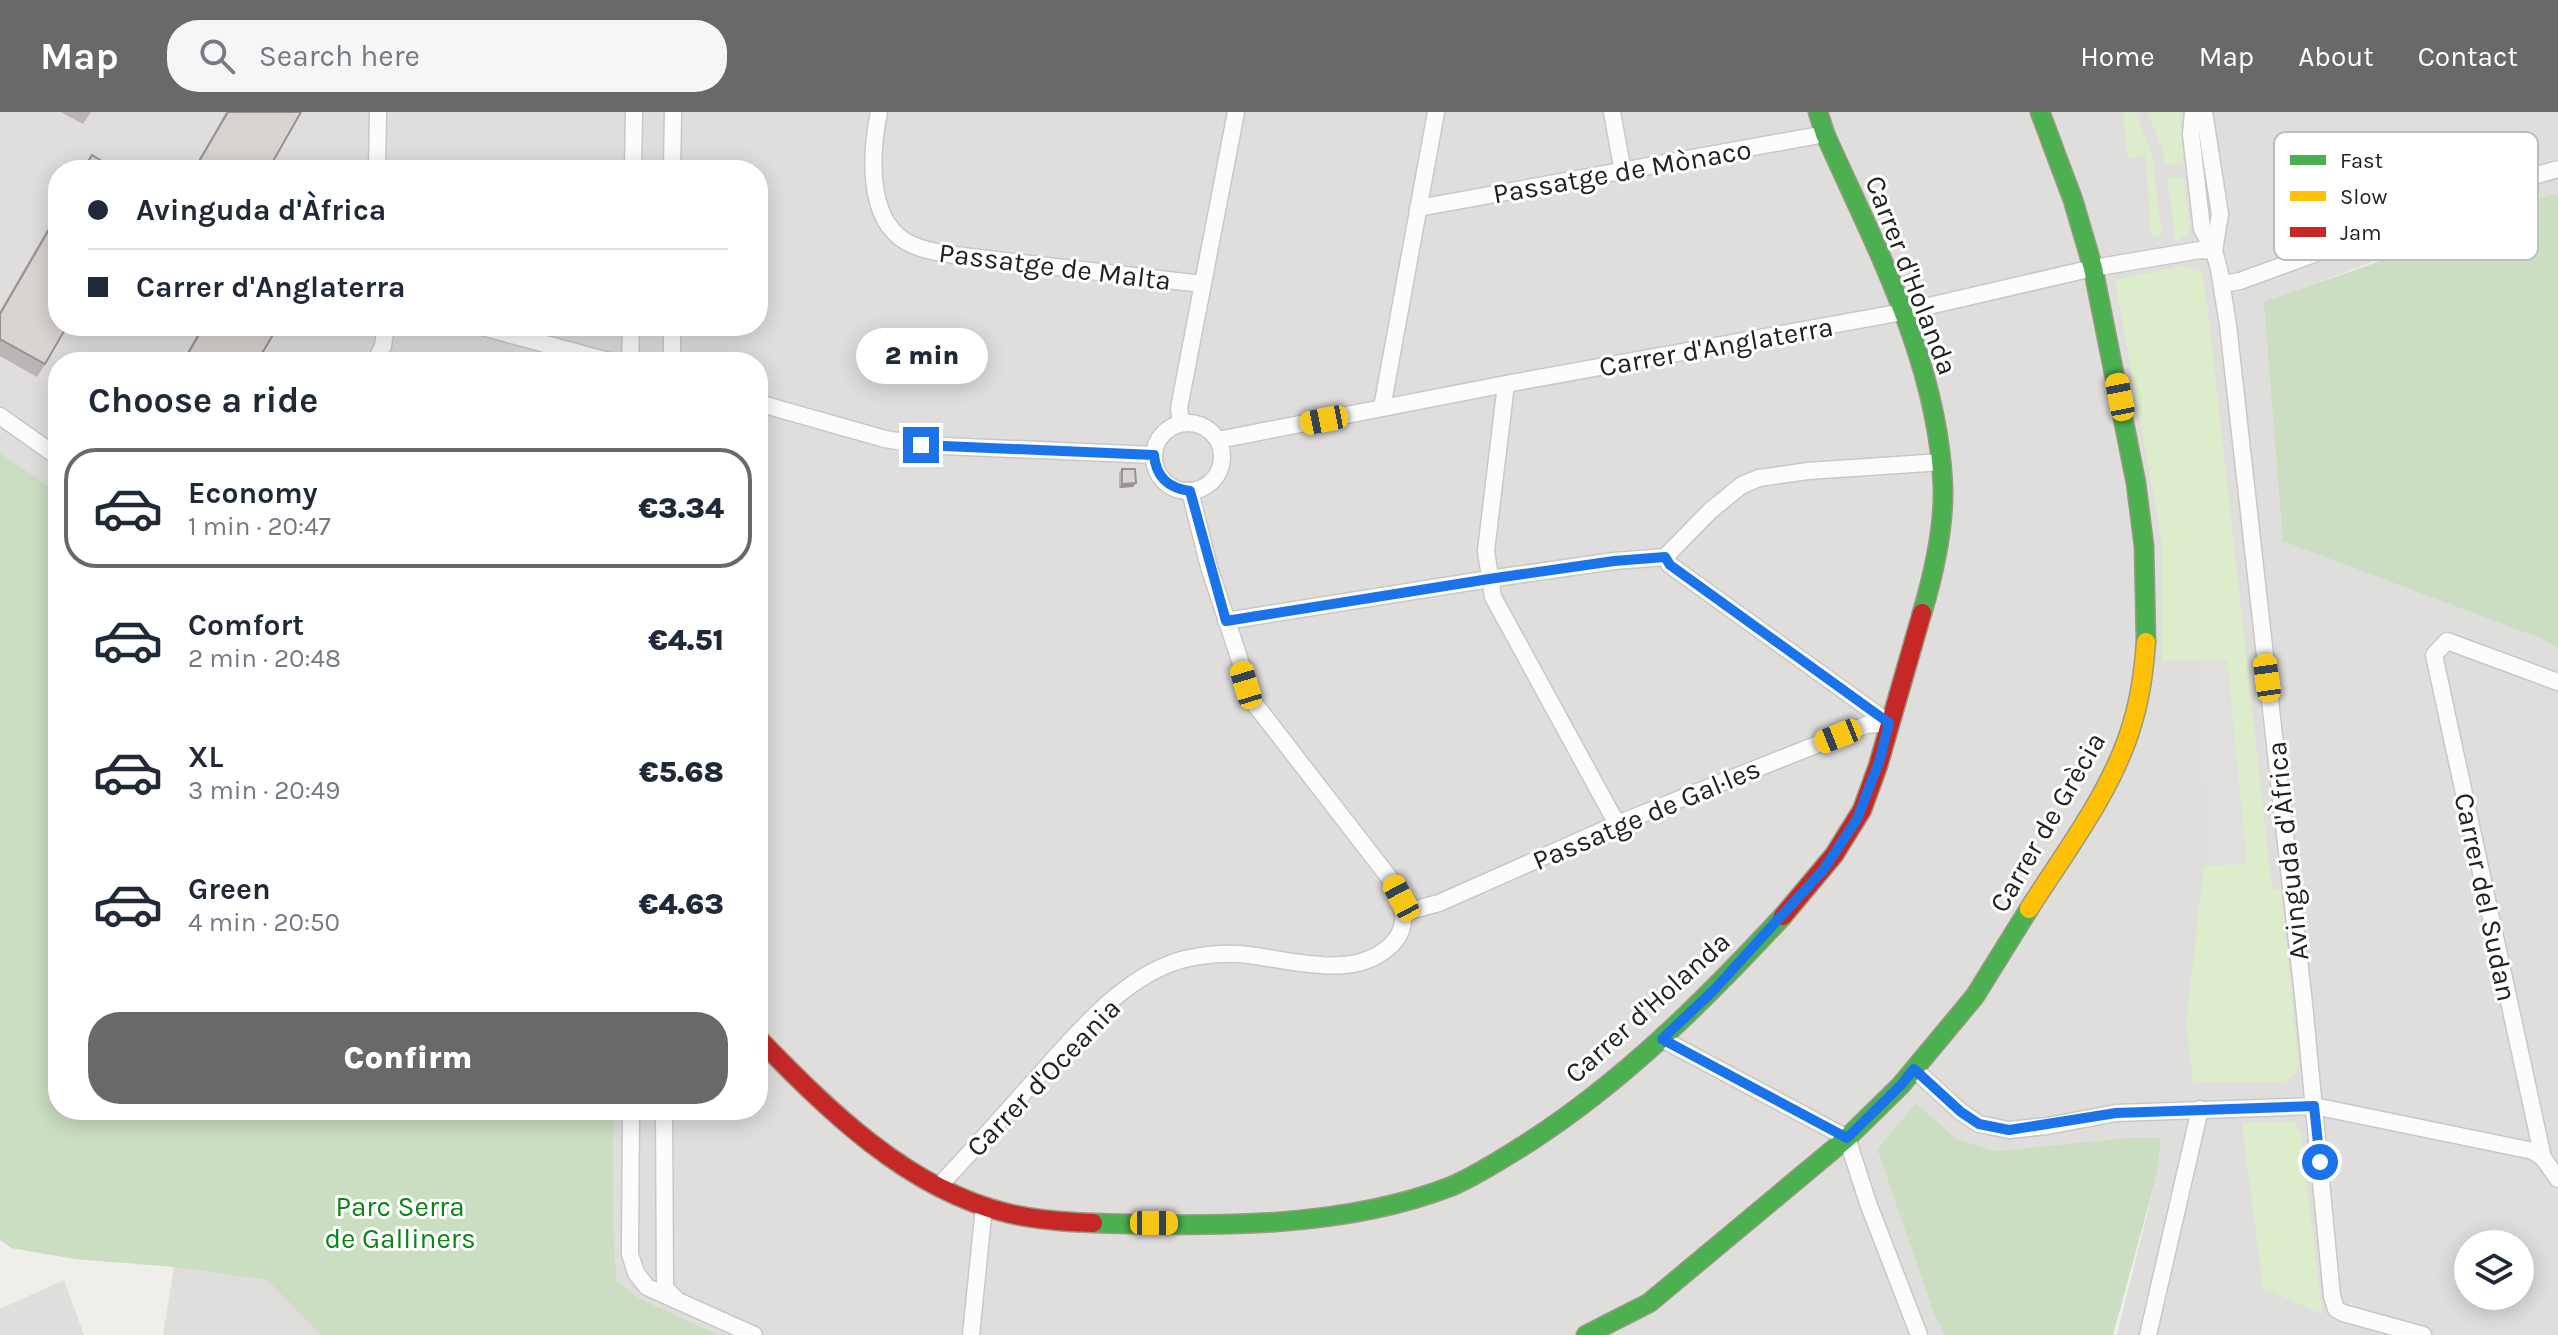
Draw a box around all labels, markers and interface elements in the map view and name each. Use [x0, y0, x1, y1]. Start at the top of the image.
search box [167, 20, 727, 92]
text: Map [40, 34, 119, 79]
icon: search [195, 34, 239, 78]
text: Search here [259, 38, 420, 74]
text: Home [2080, 40, 2155, 73]
text: Map [2199, 40, 2254, 73]
text: About [2298, 40, 2374, 73]
text: Contact [2418, 40, 2518, 73]
legend [2274, 132, 2538, 260]
street label: Passatge de Mònaco [1490, 133, 1754, 210]
text: Fast [2340, 148, 2383, 174]
street label: Carrer d'Holanda [1858, 171, 1965, 379]
text: Slow [2340, 184, 2387, 210]
text: Avinguda d'Àfrica [136, 192, 386, 228]
text: Jam [2340, 220, 2382, 246]
street label: Passatge de Malta [937, 236, 1173, 297]
text: Carrer d'Anglaterra [136, 269, 406, 305]
street label: Carrer d'Anglaterra [1597, 310, 1836, 383]
callout: 2 min [855, 329, 987, 385]
text: 2 min [885, 340, 959, 371]
car [2104, 371, 2136, 423]
text: Choose a ride [88, 379, 318, 421]
car [1298, 404, 1350, 436]
route end [903, 427, 939, 463]
icon: car [92, 472, 164, 544]
text: Economy [188, 475, 318, 511]
text: €3.34 [638, 490, 724, 526]
text: 1 min · 20:47 [188, 511, 331, 542]
icon: car [92, 604, 164, 676]
text: Comfort [188, 607, 304, 643]
text: €4.51 [648, 622, 724, 658]
text: 2 min · 20:48 [188, 643, 341, 674]
car [2252, 653, 2282, 703]
car [1228, 659, 1264, 711]
car [1811, 716, 1865, 756]
street label: Carrer de Grècia [1983, 726, 2112, 918]
icon: car [92, 736, 164, 808]
text: XL [188, 739, 223, 775]
street label: Avinguda d'Àfrica [2259, 740, 2315, 962]
street label: Passatge de Gal·les [1527, 752, 1765, 877]
text: €5.68 [639, 754, 724, 790]
text: 3 min · 20:49 [188, 775, 340, 806]
street label: Carrer del Sudan [2447, 790, 2524, 1004]
icon: car [92, 868, 164, 940]
text: Green [188, 871, 271, 907]
car [1379, 871, 1423, 925]
text: €4.63 [639, 886, 724, 922]
text: 4 min · 20:50 [188, 907, 340, 938]
street label: Carrer d'Holanda [1558, 925, 1737, 1090]
street label: Carrer d'Oceania [959, 991, 1127, 1163]
button: Confirm [88, 1012, 728, 1104]
route start [2302, 1144, 2338, 1180]
park label: Parc Serra de Galliners [324, 1190, 476, 1255]
car [1130, 1211, 1178, 1235]
map controls [2454, 1230, 2534, 1310]
button: layers [2454, 1230, 2534, 1310]

